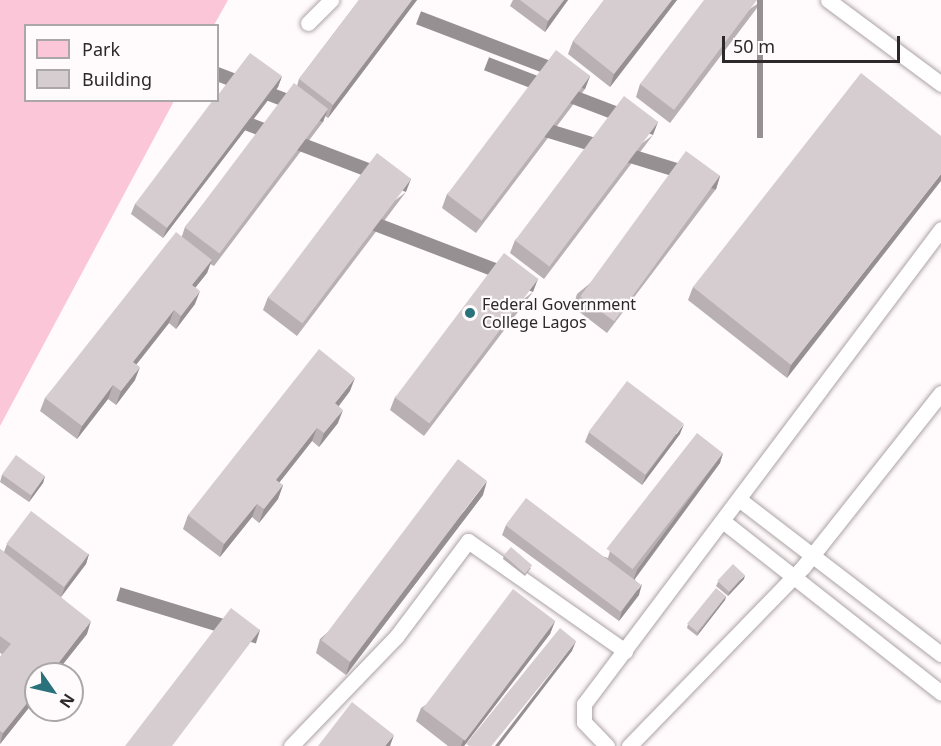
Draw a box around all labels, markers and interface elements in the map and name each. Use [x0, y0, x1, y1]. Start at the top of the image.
legend [24, 24, 219, 102]
scale bar [725, 24, 904, 62]
text: 50 m [733, 34, 775, 58]
text: Park [82, 37, 120, 61]
text: Building [82, 67, 152, 91]
place label: Federal Government College Lagos [482, 294, 636, 332]
marker: Federal Government College Lagos [463, 306, 477, 320]
north arrow [24, 662, 84, 722]
text: N [55, 689, 80, 712]

